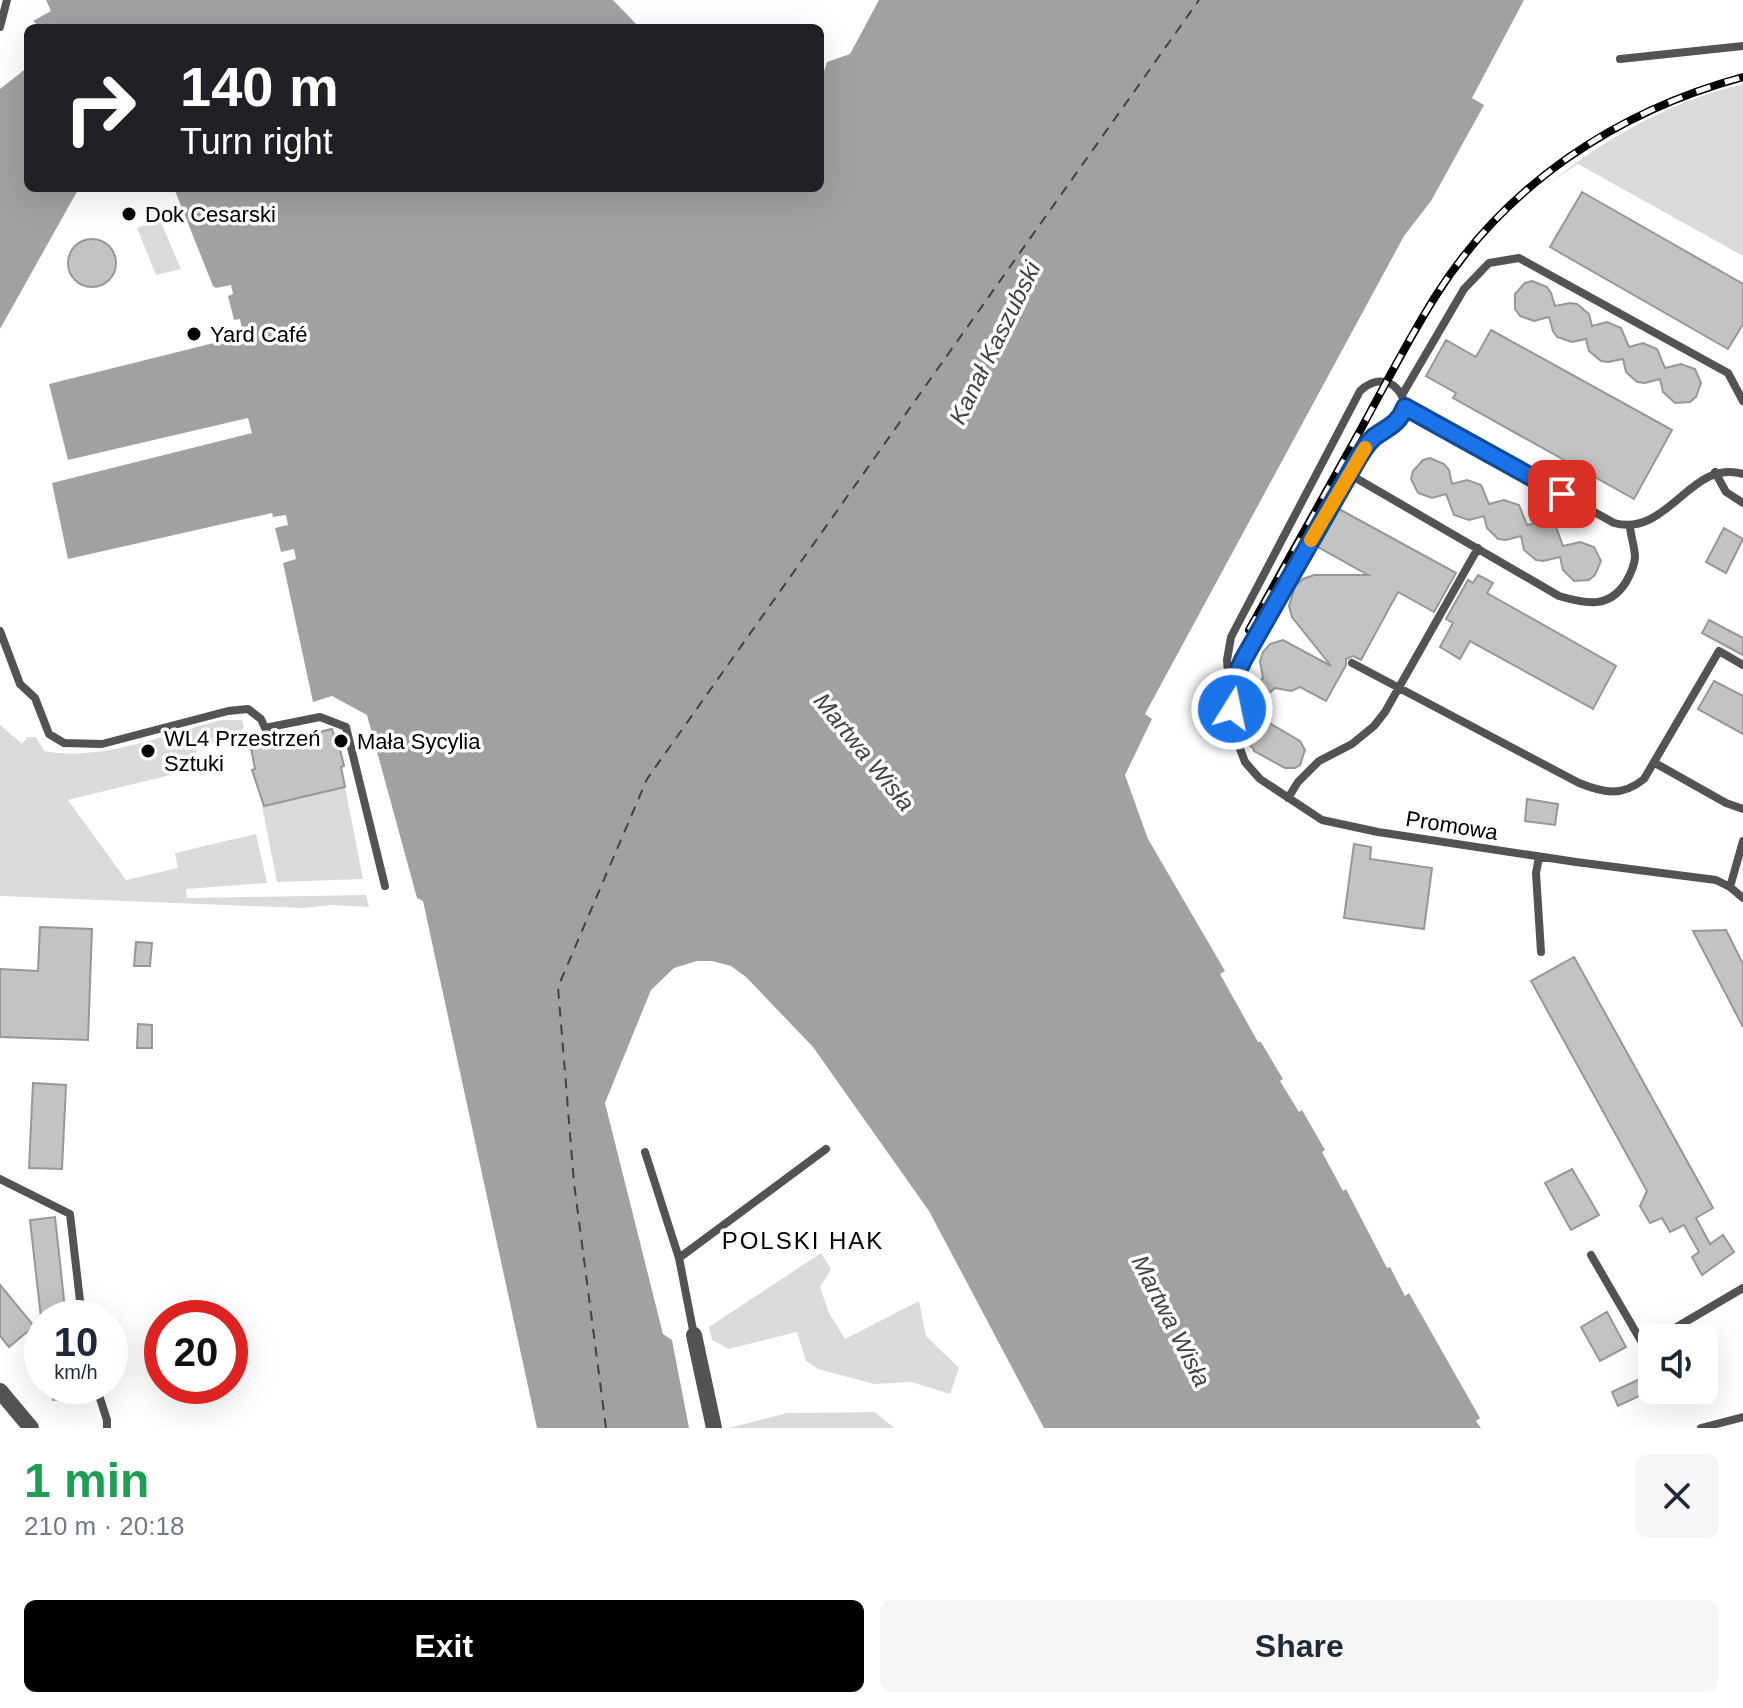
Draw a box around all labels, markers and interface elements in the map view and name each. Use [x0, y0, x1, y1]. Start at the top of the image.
text: 140 m [180, 55, 339, 118]
icon: right [48, 56, 152, 160]
text: Turn right [180, 121, 333, 162]
place label: Dok Cesarski [145, 202, 276, 227]
marker: Dok Cesarski [120, 205, 138, 223]
water label: Kanał Kaszubski [944, 257, 1046, 428]
place label: Yard Café [210, 322, 307, 347]
marker: Yard Café [185, 325, 203, 343]
pin [1528, 460, 1596, 528]
icon: arrive [1540, 472, 1584, 516]
position arrow [1190, 667, 1274, 751]
water label: Martwa Wisła [809, 687, 920, 816]
place label: WL4 Przestrzeń Sztuki [164, 726, 321, 776]
place label: Mała Sycylia [357, 729, 481, 754]
marker: Mała Sycylia [332, 732, 350, 750]
marker: WL4 Przestrzeń Sztuki [139, 742, 157, 760]
street label: Promowa [1404, 806, 1501, 845]
district label: POLSKI HAK [722, 1227, 884, 1254]
water label: Martwa Wisła [1127, 1251, 1216, 1391]
speed limit sign: 20 [144, 1300, 248, 1404]
text: 10 [54, 1320, 98, 1364]
map controls [1638, 1324, 1718, 1404]
button: sound [1638, 1324, 1718, 1404]
text: km/h [54, 1361, 98, 1383]
text: 1 min [24, 1454, 149, 1507]
button: close [1635, 1454, 1719, 1538]
text: 210 m · 20:18 [24, 1511, 184, 1541]
button: Exit [24, 1600, 864, 1692]
button: Share [880, 1600, 1719, 1692]

